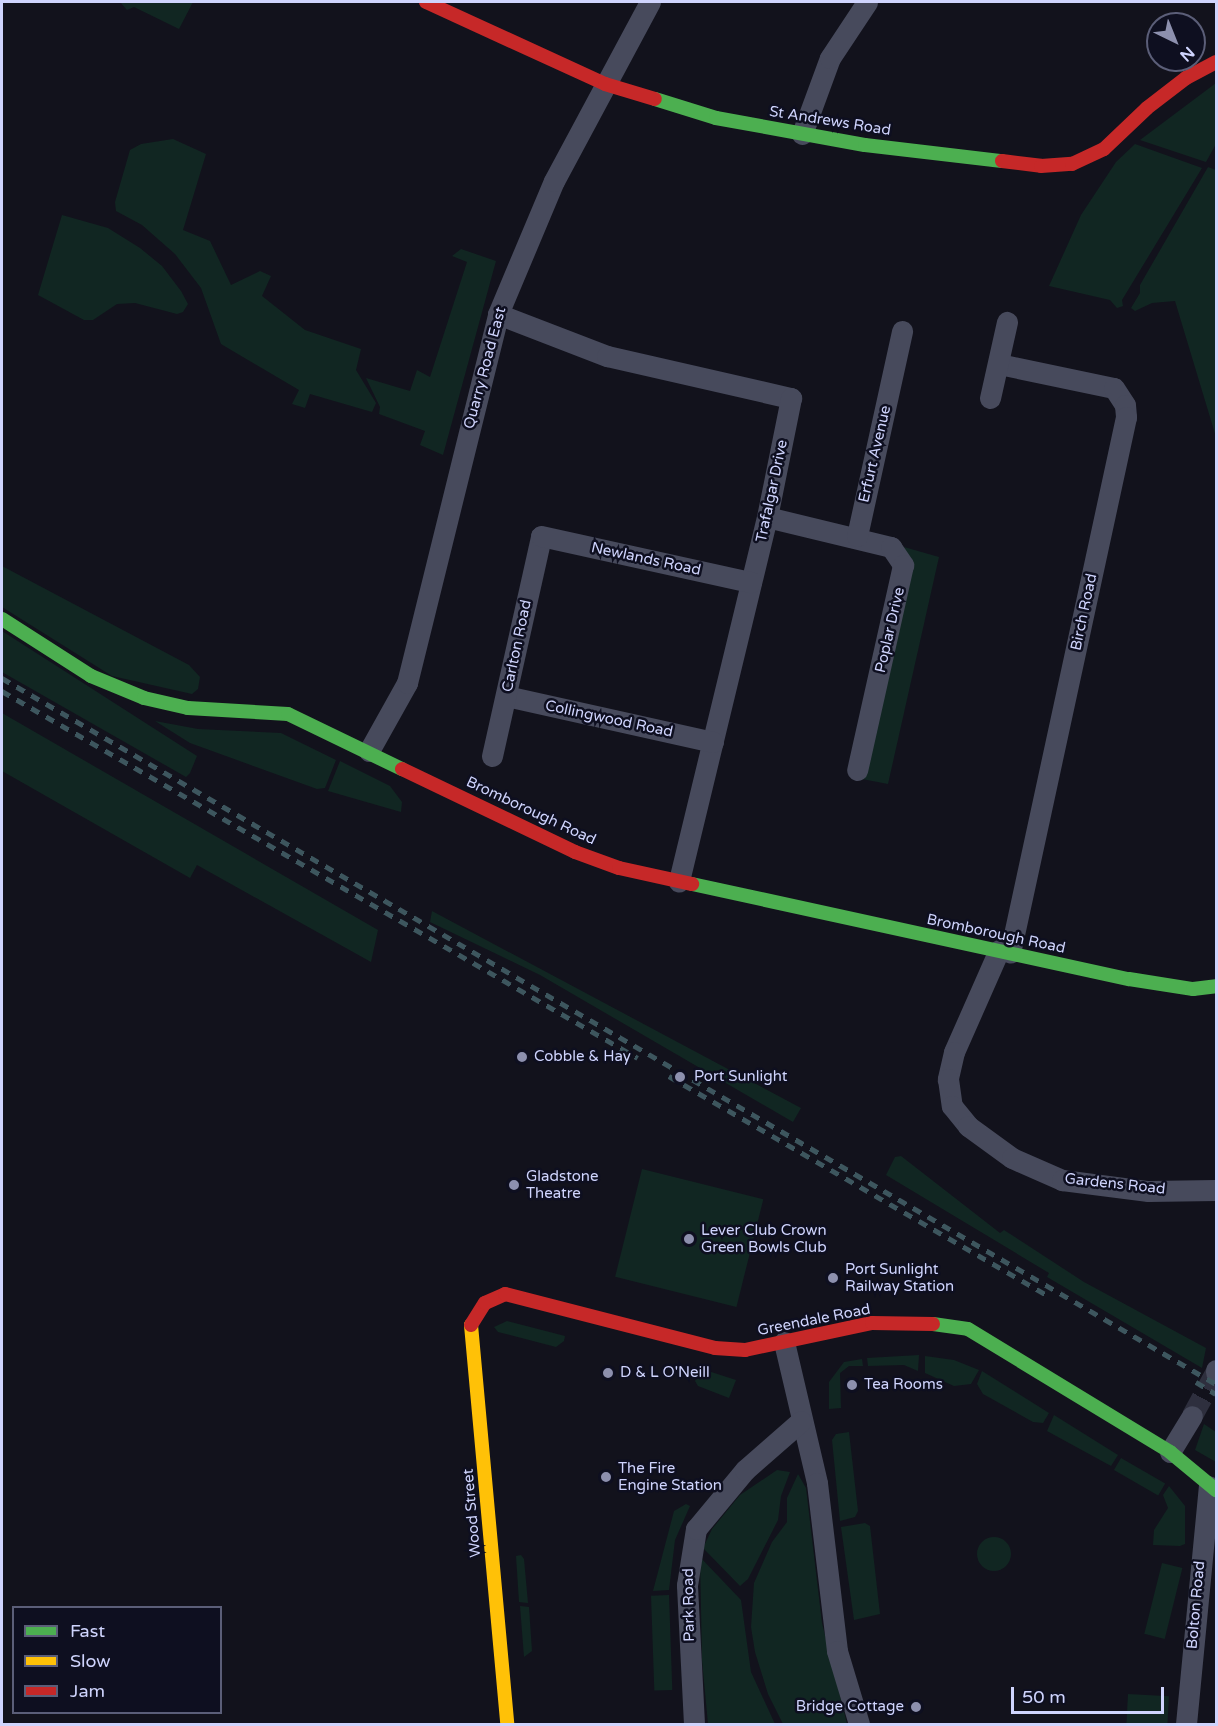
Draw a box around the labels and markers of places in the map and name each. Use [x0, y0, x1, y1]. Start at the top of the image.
place label: Cobble & Hay [534, 1048, 631, 1066]
marker: Cobble & Hay [515, 1050, 529, 1064]
marker: Port Sunlight [671, 1068, 689, 1086]
place label: Port Sunlight [694, 1068, 787, 1086]
place label: Gladstone Theatre [526, 1167, 598, 1202]
marker: Gladstone Theatre [507, 1178, 521, 1192]
place label: Lever Club Crown Green Bowls Club [701, 1221, 827, 1256]
marker: Lever Club Crown Green Bowls Club [682, 1232, 696, 1246]
place label: Port Sunlight Railway Station [845, 1260, 954, 1295]
marker: Port Sunlight Railway Station [826, 1271, 840, 1285]
place label: D & L O'Neill [620, 1364, 710, 1382]
marker: D & L O'Neill [601, 1366, 615, 1380]
place label: Tea Rooms [864, 1376, 943, 1394]
marker: Tea Rooms [845, 1378, 859, 1392]
place label: The Fire Engine Station [618, 1459, 722, 1494]
marker: The Fire Engine Station [599, 1470, 613, 1484]
place label: Bridge Cottage [796, 1698, 904, 1716]
marker: Bridge Cottage [909, 1700, 923, 1714]

